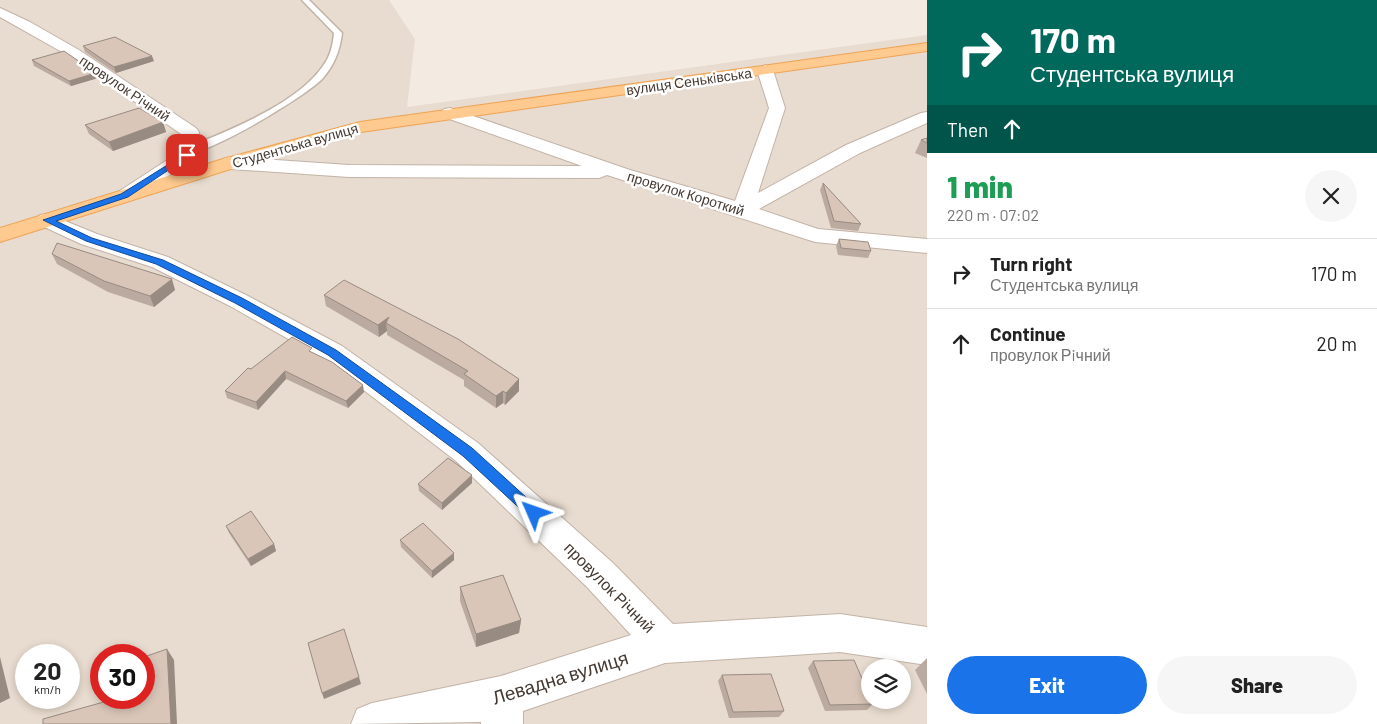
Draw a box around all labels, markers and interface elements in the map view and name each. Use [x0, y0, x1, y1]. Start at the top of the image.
text: 170 m [1030, 18, 1116, 60]
icon: right [947, 20, 1012, 85]
street label: провулок Рiчний [76, 51, 174, 125]
text: Студентська вулиця [1030, 60, 1234, 86]
street label: вулиця Сенькiвська [625, 64, 753, 98]
icon: ahead [998, 115, 1026, 143]
text: Then [947, 118, 988, 141]
street label: Студентська вулиця [230, 119, 360, 171]
pin [166, 134, 208, 176]
icon: arrive [173, 141, 201, 169]
street label: провулок Короткий [625, 167, 747, 219]
text: 1 min [947, 168, 1013, 204]
button: close [1305, 170, 1357, 222]
text: 220 m · 07:02 [947, 205, 1039, 224]
text: Turn right [990, 252, 1072, 275]
icon: right [947, 260, 975, 288]
text: 170 m [1311, 262, 1357, 285]
text: Студентська вулиця [990, 275, 1138, 294]
text: Continue [990, 322, 1066, 345]
icon: ahead [947, 330, 975, 358]
text: 20 m [1317, 332, 1357, 355]
text: провулок Рiчний [990, 345, 1111, 364]
position arrow [507, 486, 559, 538]
street label: провулок Річний [561, 538, 659, 636]
speed limit sign: 30 [90, 644, 155, 709]
street label: Левадна вулиця [489, 645, 631, 709]
text: 20 [33, 655, 62, 685]
button: Exit [947, 656, 1147, 714]
button: Share [1157, 656, 1357, 714]
map controls [861, 659, 911, 709]
button: layers [861, 659, 911, 709]
text: km/h [34, 682, 61, 696]

